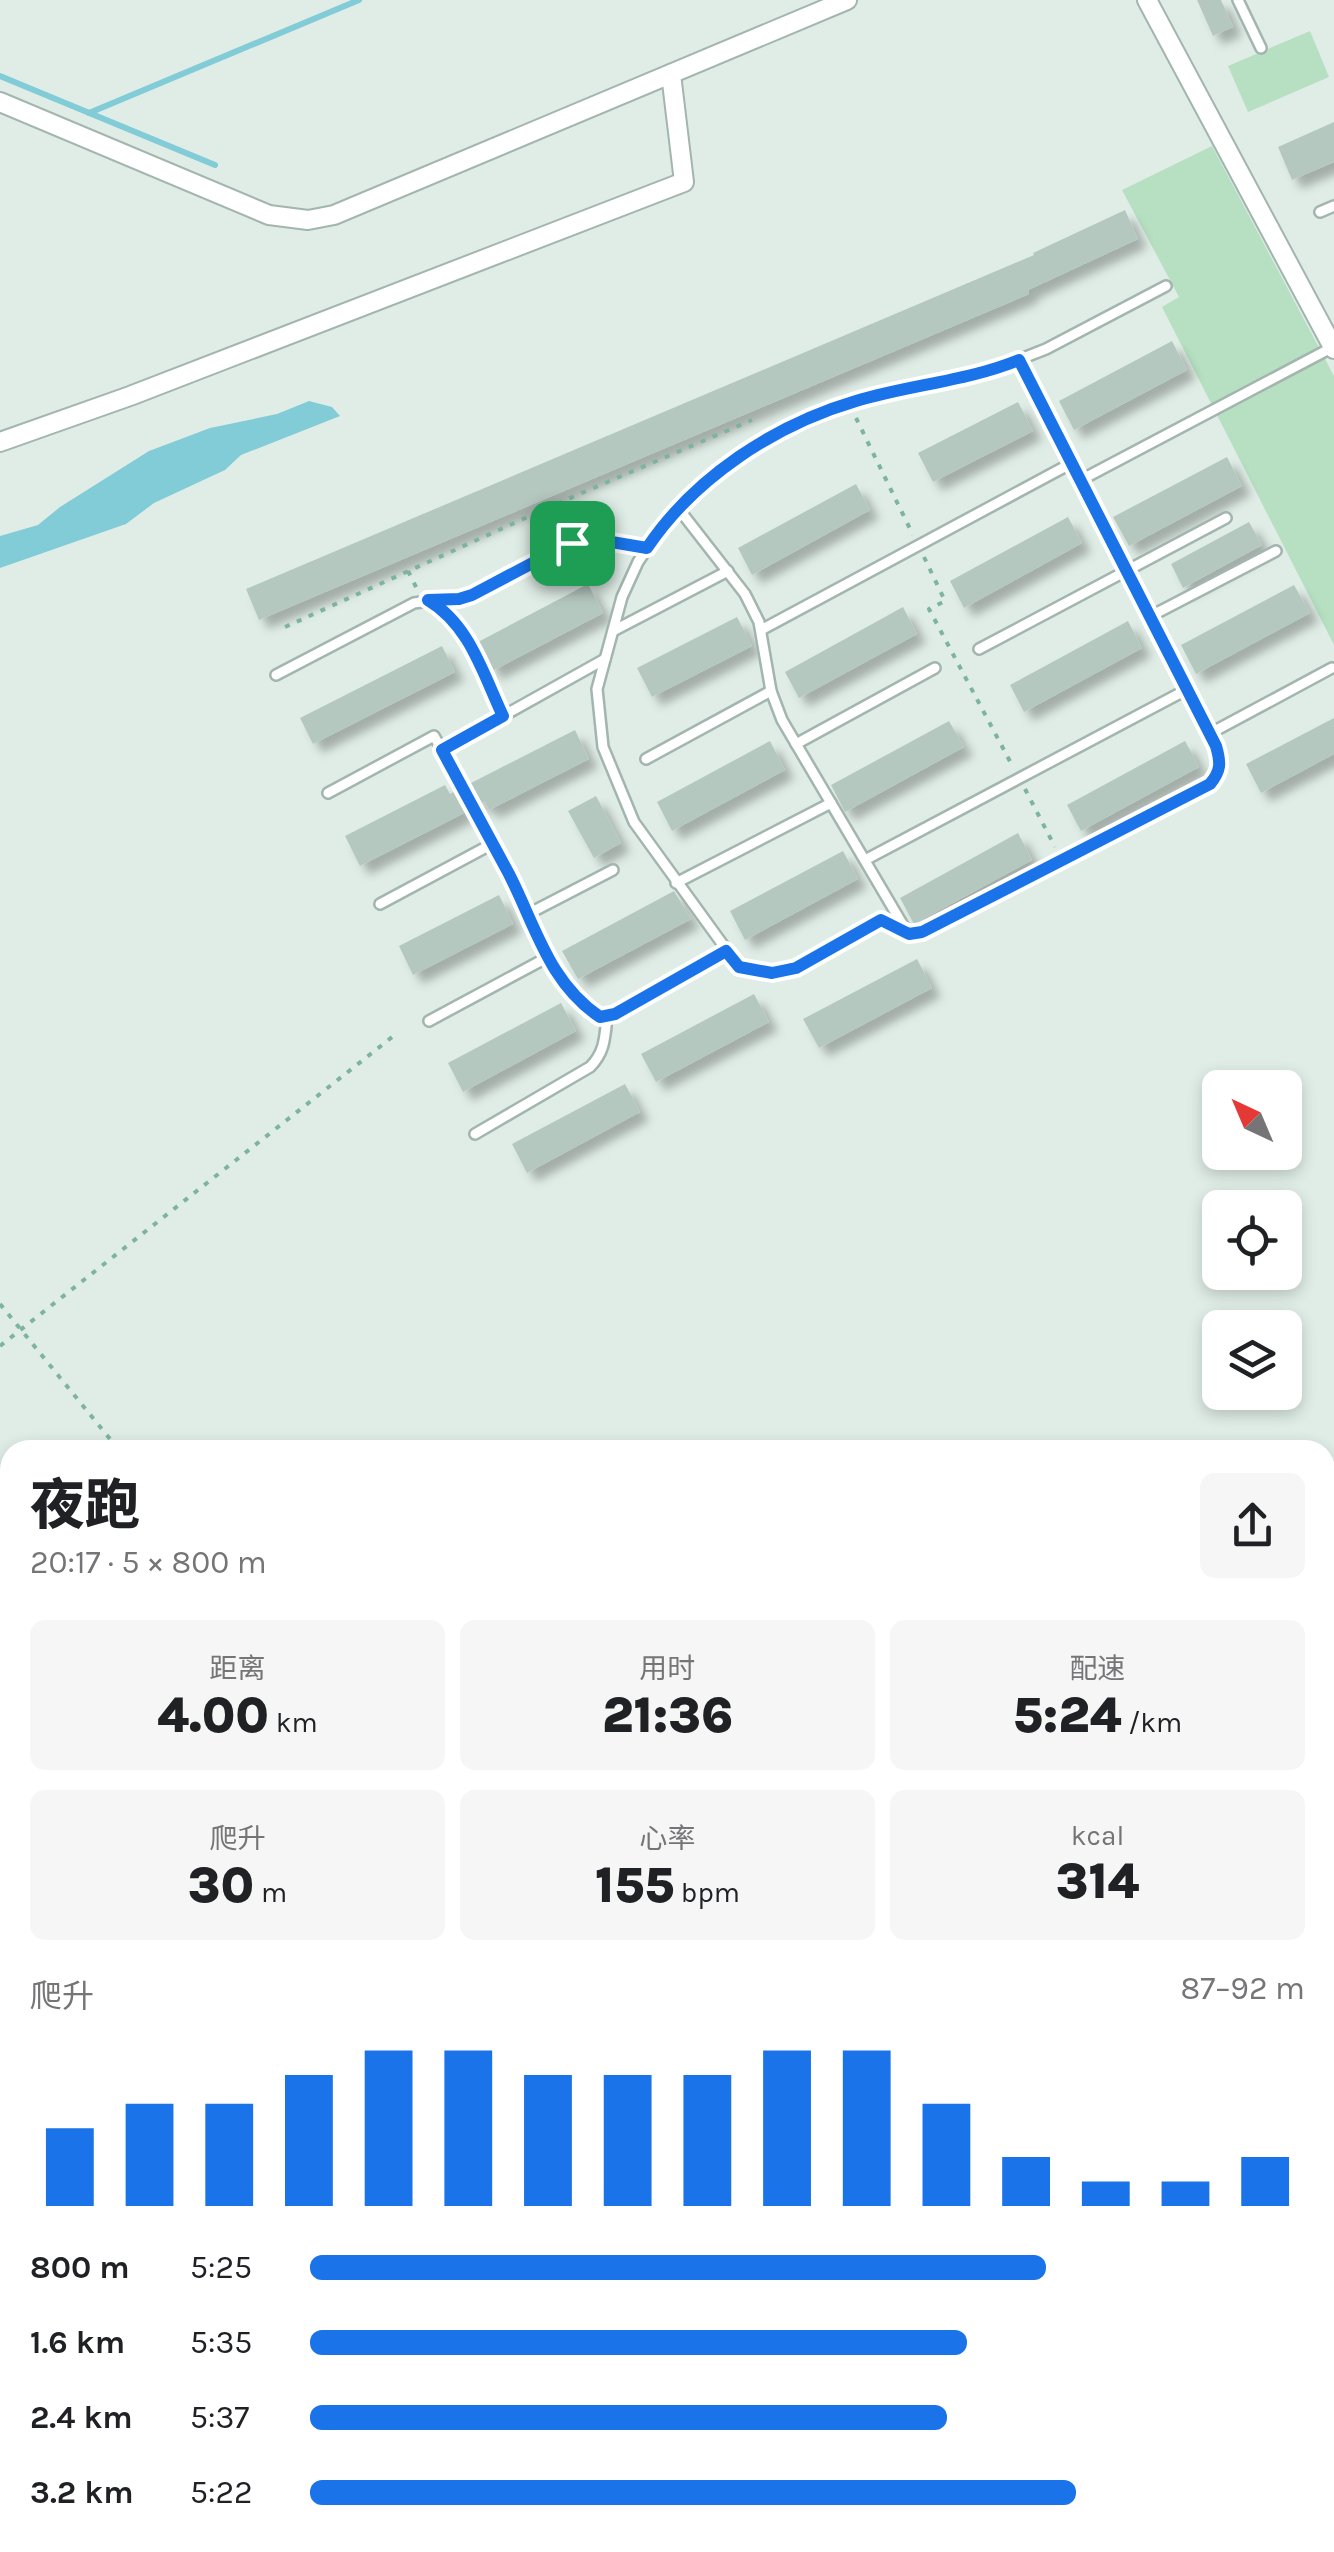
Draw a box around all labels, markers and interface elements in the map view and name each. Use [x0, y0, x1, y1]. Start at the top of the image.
pin [530, 501, 615, 586]
icon: arrive [545, 516, 600, 571]
north arrow [1202, 1070, 1302, 1170]
map controls [1202, 1070, 1302, 1410]
button: locate [1202, 1190, 1302, 1290]
button: layers [1202, 1310, 1302, 1410]
button: share [1200, 1473, 1305, 1578]
text: 夜跑 [30, 1474, 140, 1538]
text: 20:17 · 5 × 800 m [30, 1544, 267, 1581]
text: 距离 [209, 1652, 266, 1685]
text: 用时 [639, 1652, 696, 1685]
text: 配速 [1069, 1652, 1126, 1685]
text: 4.00 [157, 1686, 269, 1745]
text: 21:36 [602, 1686, 733, 1745]
text: 5:24 [1013, 1686, 1122, 1745]
text: km [269, 1706, 318, 1739]
text: /km [1122, 1706, 1182, 1739]
text: kcal [1071, 1819, 1124, 1852]
text: 爬升 [209, 1822, 266, 1855]
text: 心率 [639, 1822, 696, 1855]
text: 314 [1056, 1852, 1139, 1911]
text: 30 [188, 1856, 254, 1915]
text: 155 [595, 1856, 674, 1915]
text: m [254, 1876, 287, 1909]
text: bpm [674, 1876, 740, 1909]
text: 87–92 m [1181, 1970, 1305, 2007]
text: 爬升 [30, 1978, 94, 2015]
text: 800 m [30, 2249, 130, 2286]
text: 5:25 [190, 2249, 252, 2286]
text: 1.6 km [30, 2324, 125, 2361]
text: 5:35 [190, 2324, 252, 2361]
text: 2.4 km [30, 2399, 133, 2436]
text: 5:37 [190, 2399, 249, 2436]
text: 3.2 km [30, 2474, 134, 2511]
text: 5:22 [190, 2474, 253, 2511]

